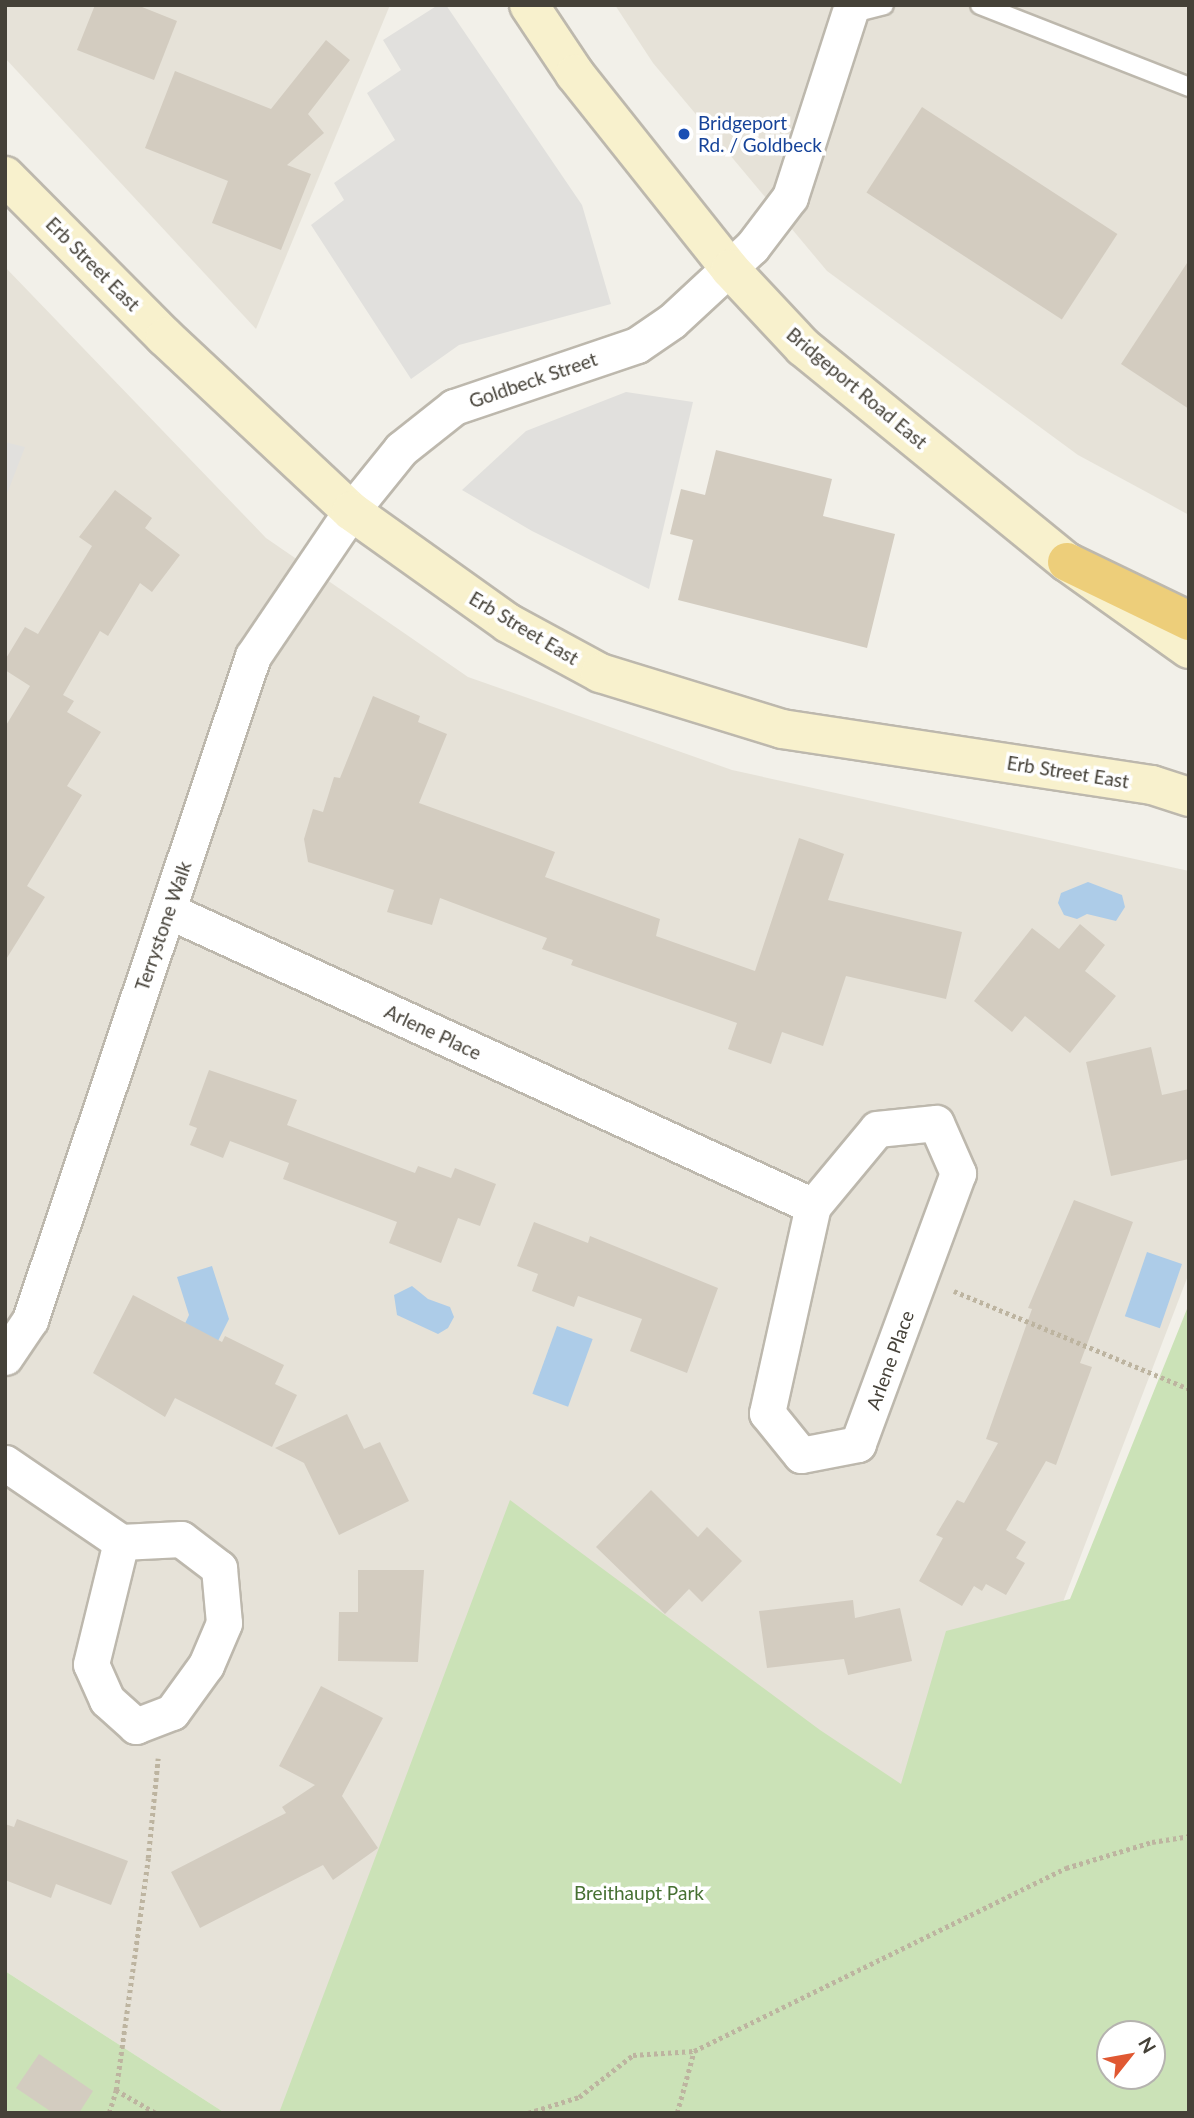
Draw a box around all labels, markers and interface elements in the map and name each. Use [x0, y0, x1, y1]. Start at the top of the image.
place label: Bridgeport Rd. / Goldbeck [698, 112, 822, 156]
marker: Bridgeport Rd. / Goldbeck [676, 126, 692, 142]
street label: Erb Street East [41, 212, 145, 316]
street label: Bridgeport Road East [782, 323, 932, 453]
street label: Goldbeck Street [466, 347, 600, 413]
street label: Erb Street East [465, 586, 583, 670]
street label: Erb Street East [1005, 751, 1131, 793]
street label: Terrystone Walk [130, 858, 196, 994]
street label: Arlene Place [381, 1000, 485, 1064]
street label: Arlene Place [862, 1307, 918, 1413]
park label: Breithaupt Park [574, 1882, 704, 1904]
north arrow [1096, 2020, 1166, 2090]
text: N [1134, 2033, 1161, 2057]

